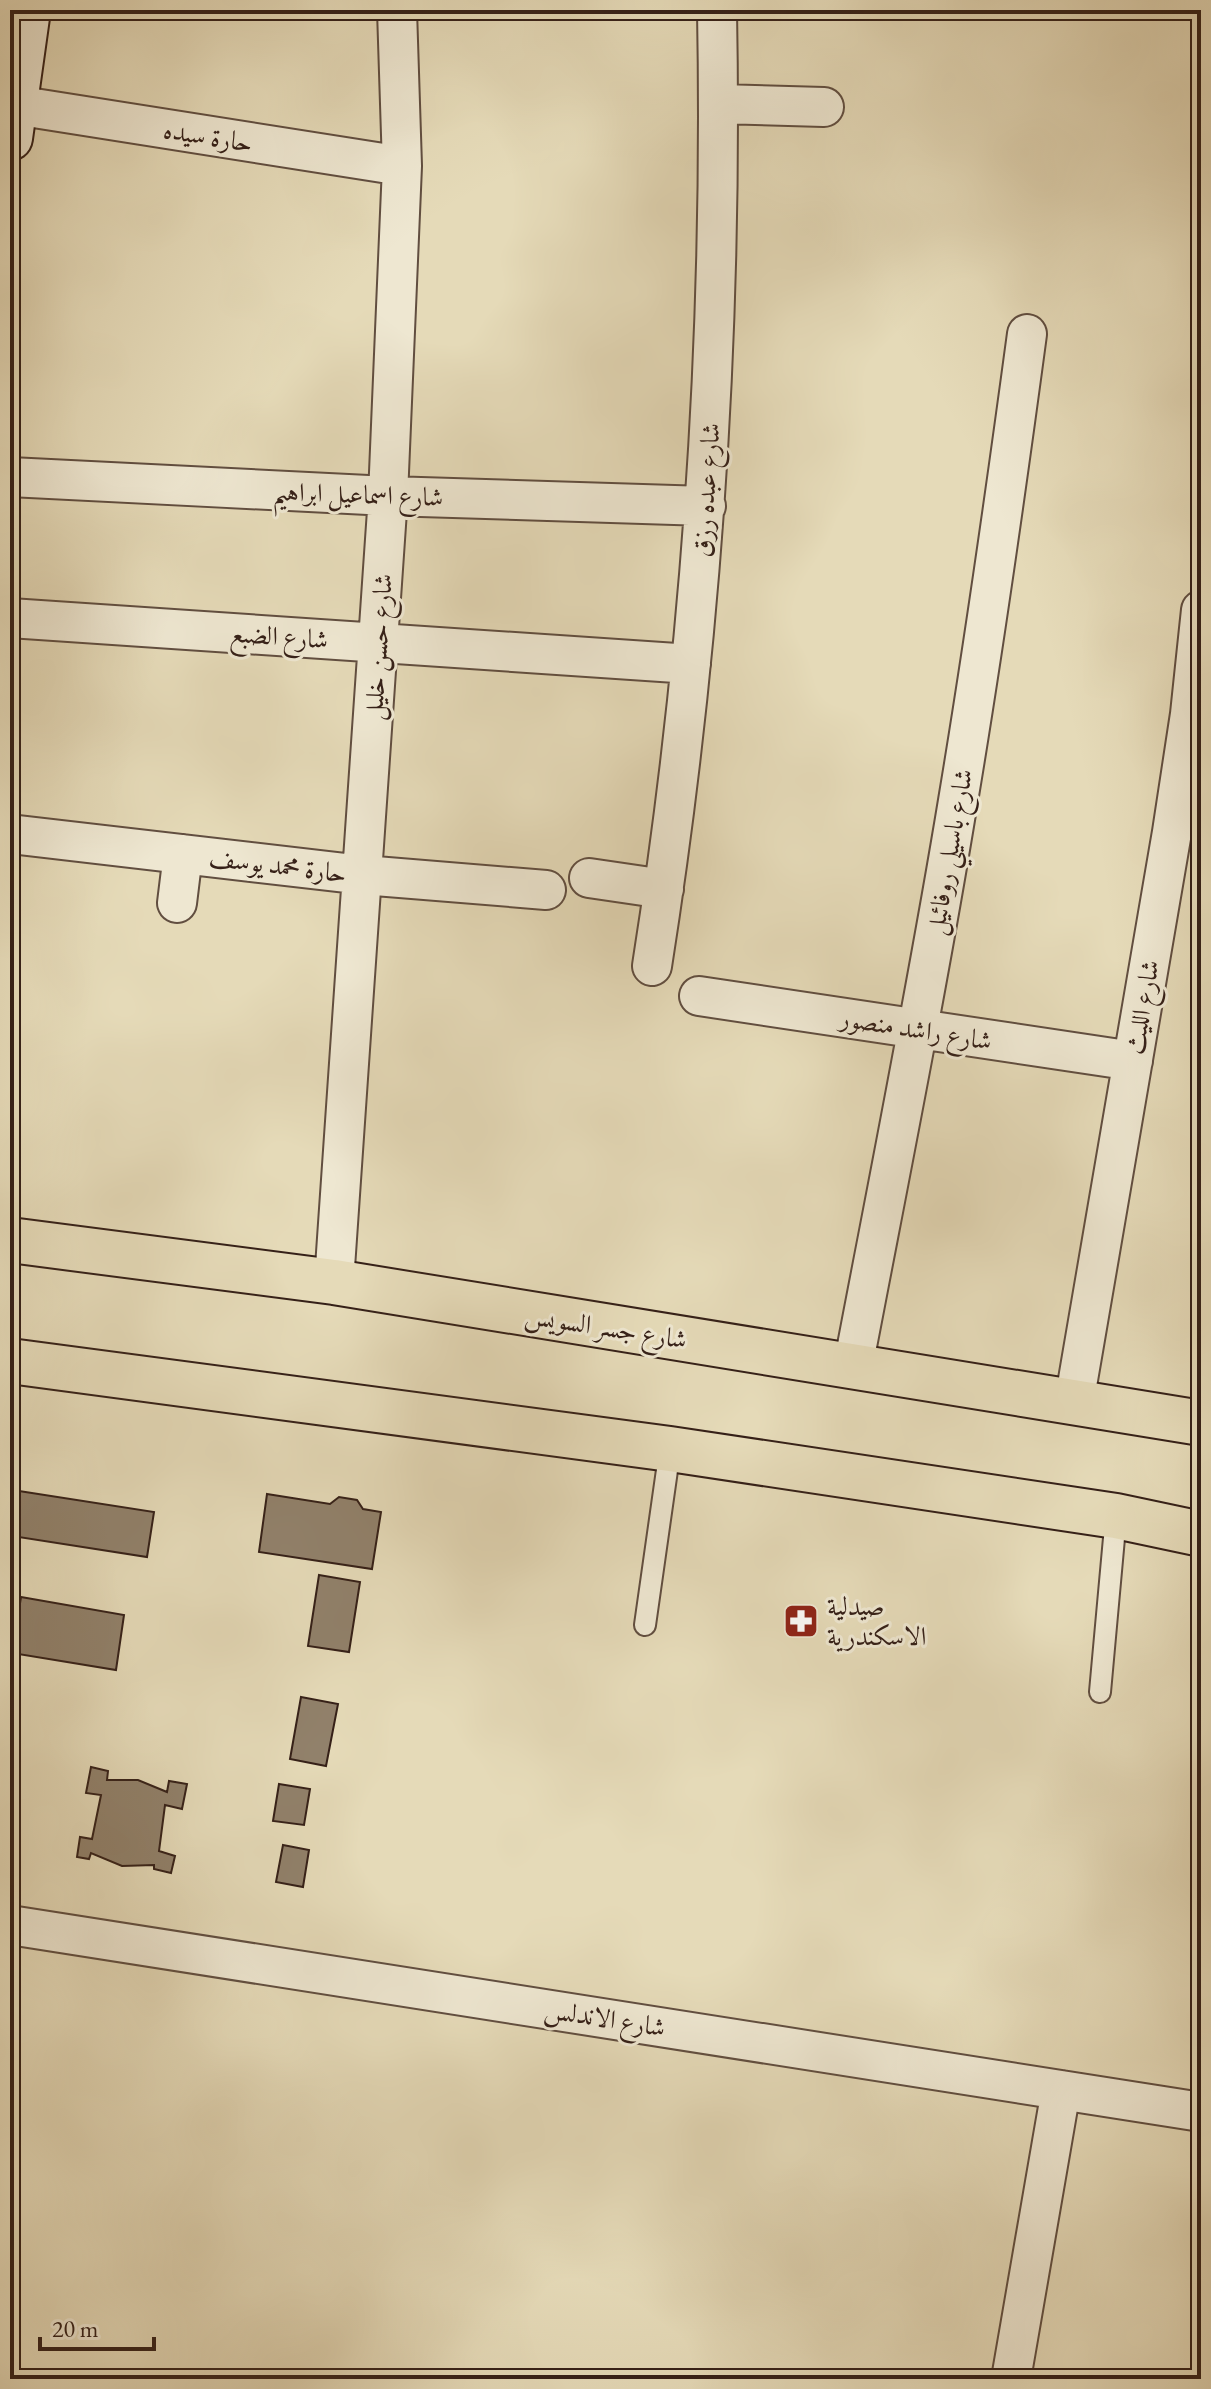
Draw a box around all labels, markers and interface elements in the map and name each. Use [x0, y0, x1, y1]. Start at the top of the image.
street label: حارة سيده [161, 112, 255, 160]
street label: شارع عبده رزق [684, 422, 733, 559]
street label: شارع اسماعيل ابراهيم [272, 474, 444, 523]
street label: شارع حسن خليل [356, 572, 405, 722]
street label: شارع الضبع [228, 616, 329, 663]
street label: شارع باسيلي روفائيل [918, 766, 988, 939]
street label: حارة محمد يوسف [207, 840, 349, 890]
street label: شارع الليث [1117, 957, 1172, 1058]
street label: شارع راشد منصور [834, 1000, 994, 1063]
street label: شارع جسر السويس [522, 1297, 689, 1362]
place label: صيدلية الاسكندرية [827, 1589, 926, 1653]
pharmacy icon: صيدلية الاسكندرية [782, 1602, 820, 1640]
street label: شارع الاندلس [541, 1992, 668, 2049]
scale bar [40, 2301, 154, 2351]
text: 20 m [52, 2313, 99, 2344]

